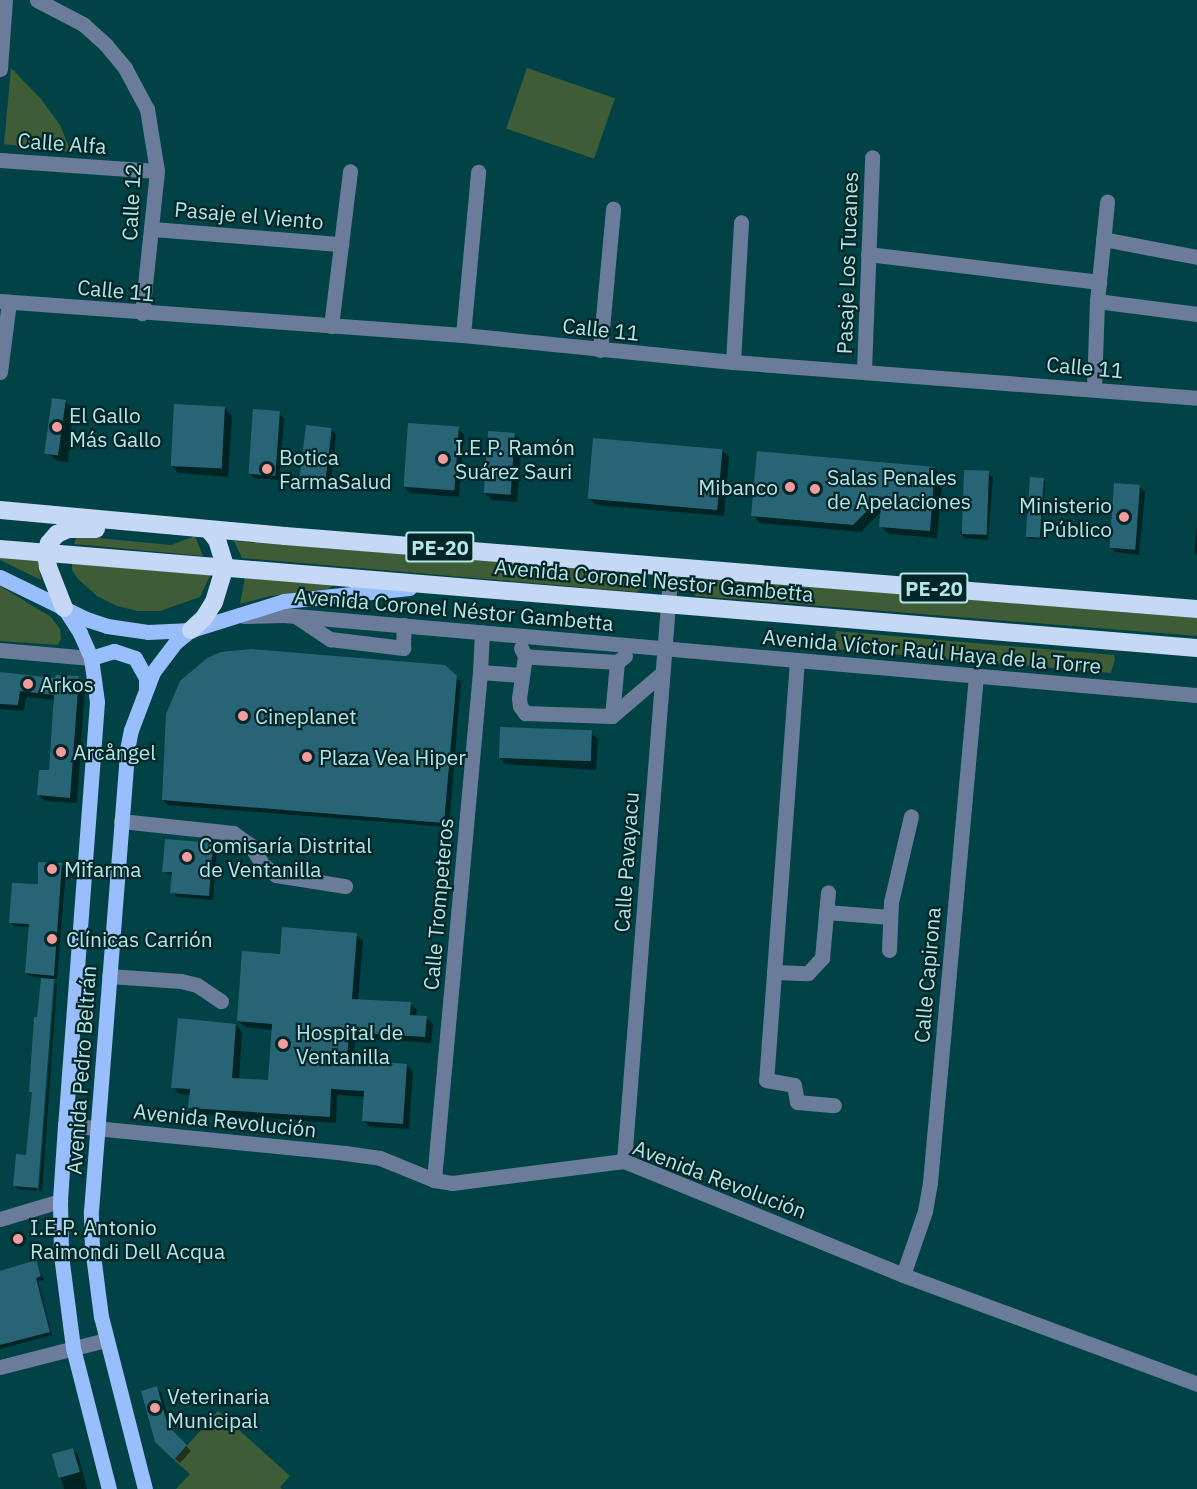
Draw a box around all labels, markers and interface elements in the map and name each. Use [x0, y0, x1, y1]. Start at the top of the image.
street label: Calle Alfa [17, 127, 107, 159]
street label: Calle 12 [116, 163, 146, 241]
street label: Pasaje Los Tucanes [831, 171, 863, 355]
street label: Pasaje el Viento [173, 196, 325, 234]
street label: Calle 11 [76, 274, 156, 306]
street label: Calle 11 [561, 312, 641, 346]
street label: Calle 11 [1045, 351, 1125, 383]
place label: El Gallo Más Gallo [69, 402, 161, 452]
marker: El Gallo Más Gallo [50, 420, 64, 434]
place label: I.E.P. Ramón Suárez Sauri [455, 434, 575, 484]
place label: Botica FarmaSalud [279, 444, 392, 494]
marker: I.E.P. Ramón Suárez Sauri [436, 452, 450, 466]
marker: Botica FarmaSalud [260, 462, 274, 476]
place label: Salas Penales de Apelaciones [827, 464, 971, 514]
place label: Mibanco [698, 474, 778, 500]
marker: Mibanco [783, 480, 797, 494]
marker: Salas Penales de Apelaciones [808, 482, 822, 496]
place label: Ministerio Público [1019, 492, 1112, 542]
marker: Ministerio Público [1117, 510, 1131, 524]
road number: PE-20 [404, 530, 476, 564]
street label: Avenida Coronel Nestor Gambetta [493, 553, 815, 607]
road number: PE-20 [898, 571, 970, 605]
street label: Avenida Coronel Néstor Gambetta [293, 582, 615, 636]
street label: Avenida Víctor Raúl Haya de la Torre [762, 624, 1102, 678]
place label: Arkos [40, 671, 94, 697]
marker: Arkos [21, 677, 35, 691]
place label: Cineplanet [255, 703, 357, 729]
marker: Cineplanet [236, 709, 250, 723]
place label: Arcångel [73, 739, 156, 765]
place label: Plaza Vea Hiper [319, 744, 466, 770]
marker: Arcångel [54, 745, 68, 759]
marker: Plaza Vea Hiper [300, 750, 314, 764]
street label: Calle Pavayacu [609, 791, 643, 933]
street label: Calle Trompeteros [418, 817, 458, 991]
place label: Comisaría Distrital de Ventanilla [199, 832, 372, 882]
marker: Comisaría Distrital de Ventanilla [180, 850, 194, 864]
place label: Mifarma [64, 856, 142, 882]
marker: Mifarma [45, 862, 59, 876]
street label: Calle Capirona [909, 906, 945, 1044]
place label: Clínicas Carrión [66, 926, 213, 952]
marker: Clínicas Carrión [43, 930, 61, 948]
street label: Avenida Pedro Beltrán [61, 965, 101, 1175]
place label: Hospital de Ventanilla [296, 1019, 403, 1069]
marker: Hospital de Ventanilla [274, 1035, 292, 1053]
street label: Avenida Revolución [132, 1098, 318, 1142]
street label: Avenida Revolución [630, 1134, 810, 1224]
place label: I.E.P. Antonio Raimondi Dell Acqua [30, 1214, 225, 1264]
marker: I.E.P. Antonio Raimondi Dell Acqua [11, 1232, 25, 1246]
place label: Veterinaria Municipal [167, 1383, 270, 1433]
marker: Veterinaria Municipal [148, 1401, 162, 1415]

